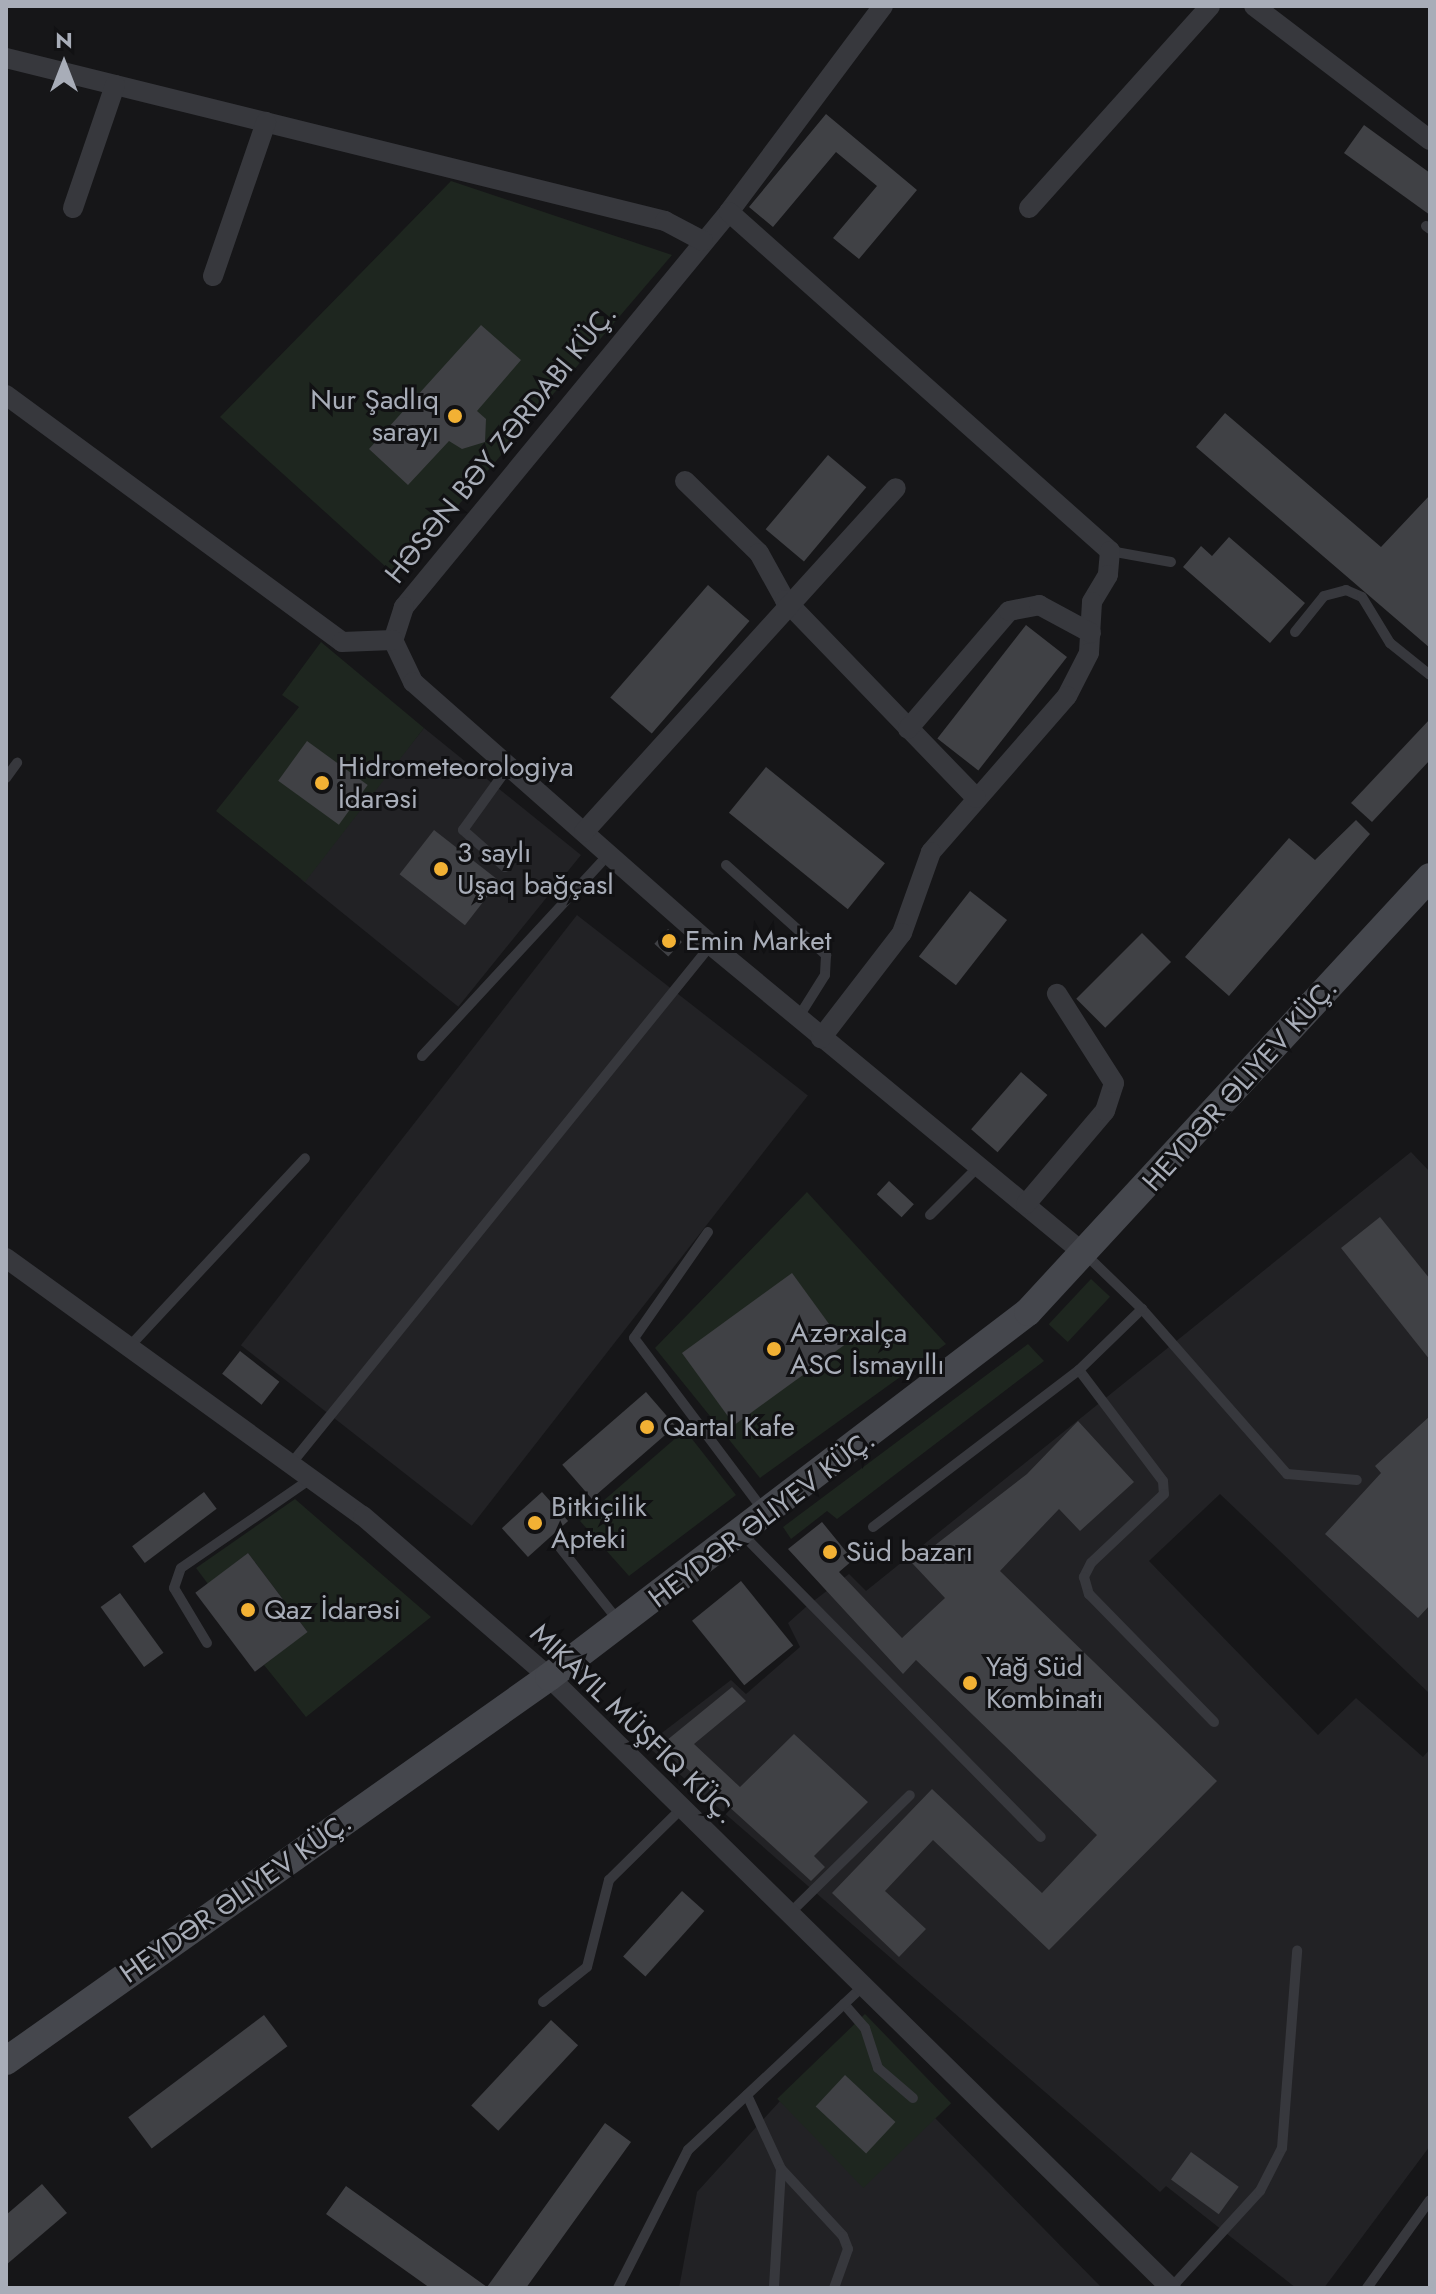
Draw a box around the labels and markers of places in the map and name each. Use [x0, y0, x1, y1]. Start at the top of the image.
place label: Nur Şadlıq sarayı [310, 383, 439, 449]
marker: Nur Şadlıq sarayı [446, 407, 464, 425]
place label: Hidrometeorologiya İdarəsi [338, 750, 574, 816]
marker: Hidrometeorologiya İdarəsi [313, 774, 331, 792]
place label: 3 saylı Uşaq bağçasl [457, 836, 614, 902]
marker: 3 saylı Uşaq bağçasl [432, 860, 450, 878]
place label: Emin Market [685, 924, 831, 958]
marker: Emin Market [660, 932, 678, 950]
place label: Azərxalça ASC İsmayıllı [790, 1316, 944, 1382]
marker: Azərxalça ASC İsmayıllı [765, 1340, 783, 1358]
place label: Qartal Kafe [663, 1410, 795, 1444]
marker: Qartal Kafe [638, 1418, 656, 1436]
place label: Bitkiçilik Apteki [551, 1490, 647, 1556]
marker: Bitkiçilik Apteki [526, 1514, 544, 1532]
place label: Süd bazarı [846, 1535, 973, 1569]
marker: Süd bazarı [821, 1543, 839, 1561]
place label: Qaz İdarəsi [264, 1593, 401, 1627]
marker: Qaz İdarəsi [239, 1601, 257, 1619]
place label: Yağ Süd Kombinatı [986, 1650, 1104, 1716]
marker: Yağ Süd Kombinatı [961, 1674, 979, 1692]

